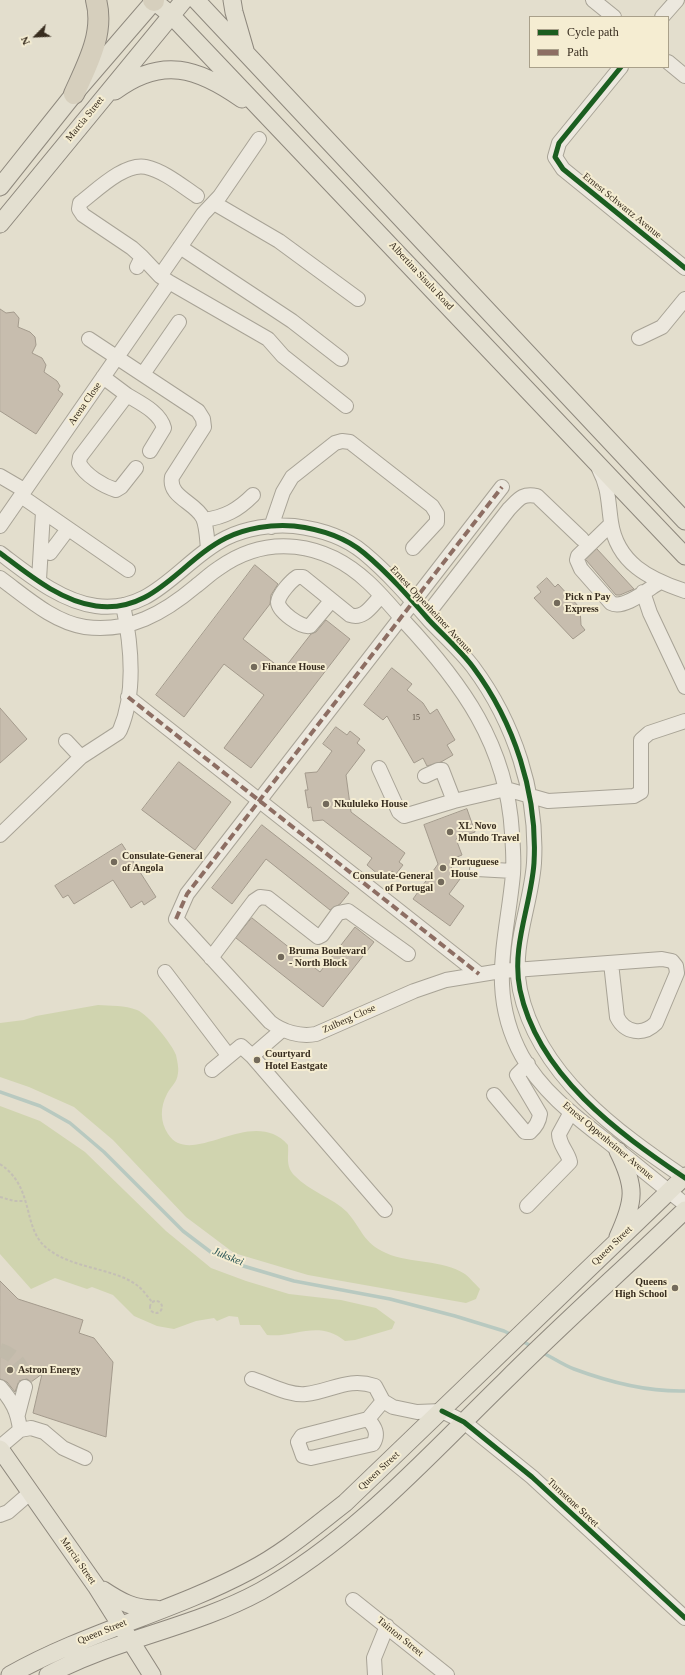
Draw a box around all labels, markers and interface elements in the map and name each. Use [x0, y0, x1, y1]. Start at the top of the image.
north arrow [16, 16, 56, 56]
legend [529, 16, 669, 68]
text: Cycle path [567, 25, 619, 39]
text: N [18, 35, 32, 47]
text: Path [567, 45, 588, 59]
street label: Marcia Street [61, 91, 109, 147]
street label: Ernest Schwartz Avenue [575, 166, 669, 246]
street label: Albertina Sisulu Road [383, 236, 459, 316]
street label: Arena Close [64, 378, 106, 430]
street label: Ernest Oppenheimer Avenue [381, 557, 481, 663]
place label: Pick n Pay Express [565, 591, 615, 614]
marker: Pick n Pay Express [552, 598, 562, 608]
place label: Finance House [262, 661, 334, 673]
marker: Finance House [249, 662, 259, 672]
house number: 15 [412, 713, 420, 723]
place label: Nkululeko House [334, 798, 417, 810]
marker: Nkululeko House [321, 799, 331, 809]
place label: XL Novo Mundo Travel [458, 820, 524, 844]
marker: XL Novo Mundo Travel [445, 827, 455, 837]
place label: Consulate-General of Angola [122, 850, 213, 874]
place label: Portuguese House [451, 856, 507, 880]
marker: Consulate-General of Angola [109, 857, 119, 867]
marker: Portuguese House [438, 863, 448, 873]
place label: Consulate-General of Portugal [342, 870, 433, 894]
marker: Consulate-General of Portugal [436, 877, 446, 887]
place label: Bruma Boulevard - North Block [289, 945, 375, 968]
marker: Bruma Boulevard - North Block [276, 952, 286, 962]
street label: Zulberg Close [318, 1001, 380, 1037]
place label: Courtyard Hotel Eastgate [265, 1048, 336, 1072]
marker: Courtyard Hotel Eastgate [252, 1055, 262, 1065]
street label: Ernest Oppenheimer Avenue [553, 1094, 663, 1188]
street label: Queen Street [586, 1221, 638, 1271]
water label: Jukskei [208, 1244, 248, 1270]
place label: Queens High School [608, 1276, 667, 1300]
marker: Queens High School [670, 1283, 680, 1293]
place label: Astron Energy [18, 1364, 87, 1376]
marker: Astron Energy [5, 1365, 15, 1375]
street label: Queen Street [353, 1446, 405, 1496]
street label: Turnstone Street [541, 1472, 605, 1534]
street label: Marcia Street [56, 1533, 100, 1589]
street label: Tainton Street [371, 1612, 429, 1662]
street label: Queen Street [72, 1615, 132, 1649]

